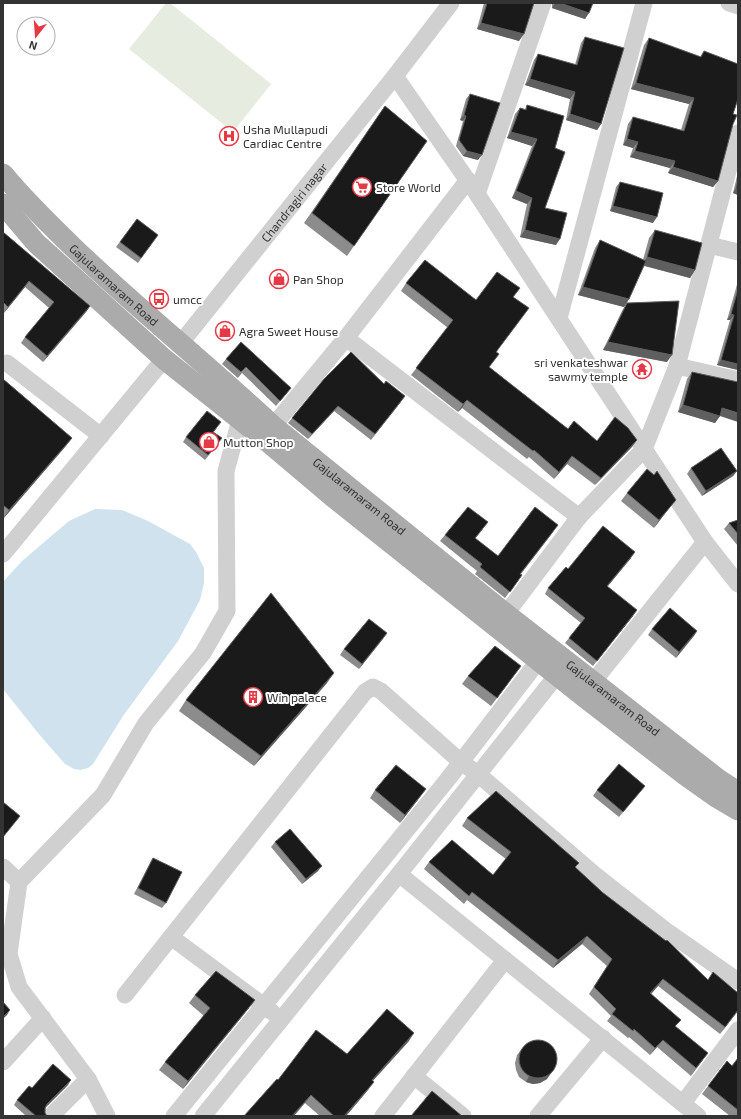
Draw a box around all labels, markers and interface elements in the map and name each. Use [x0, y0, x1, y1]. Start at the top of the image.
north arrow [16, 16, 56, 56]
text: N [27, 39, 39, 53]
place label: Usha Mullapudi Cardiac Centre [243, 122, 328, 150]
hospital icon: Usha Mullapudi Cardiac Centre [218, 125, 240, 147]
street label: Chandragiri nagar [258, 159, 330, 244]
supermarket icon: Store World [351, 176, 373, 198]
place label: Store World [376, 180, 441, 194]
street label: Gajularamaram Road [67, 241, 162, 328]
shop icon: Pan Shop [268, 268, 290, 290]
place label: Pan Shop [293, 272, 344, 286]
bus stop icon: umcc [148, 288, 170, 310]
place label: umcc [173, 292, 202, 306]
shop icon: Agra Sweet House [214, 320, 236, 342]
place label: Agra Sweet House [239, 324, 338, 338]
place label: sri venkateshwar sawmy temple [534, 355, 628, 383]
temple icon: sri venkateshwar sawmy temple [631, 358, 653, 380]
shop icon: Mutton Shop [198, 431, 220, 453]
place label: Mutton Shop [223, 435, 293, 449]
street label: Gajularamaram Road [311, 454, 409, 537]
street label: Gajularamaram Road [564, 657, 663, 738]
building icon: Win palace [242, 686, 264, 708]
place label: Win palace [267, 690, 327, 704]

